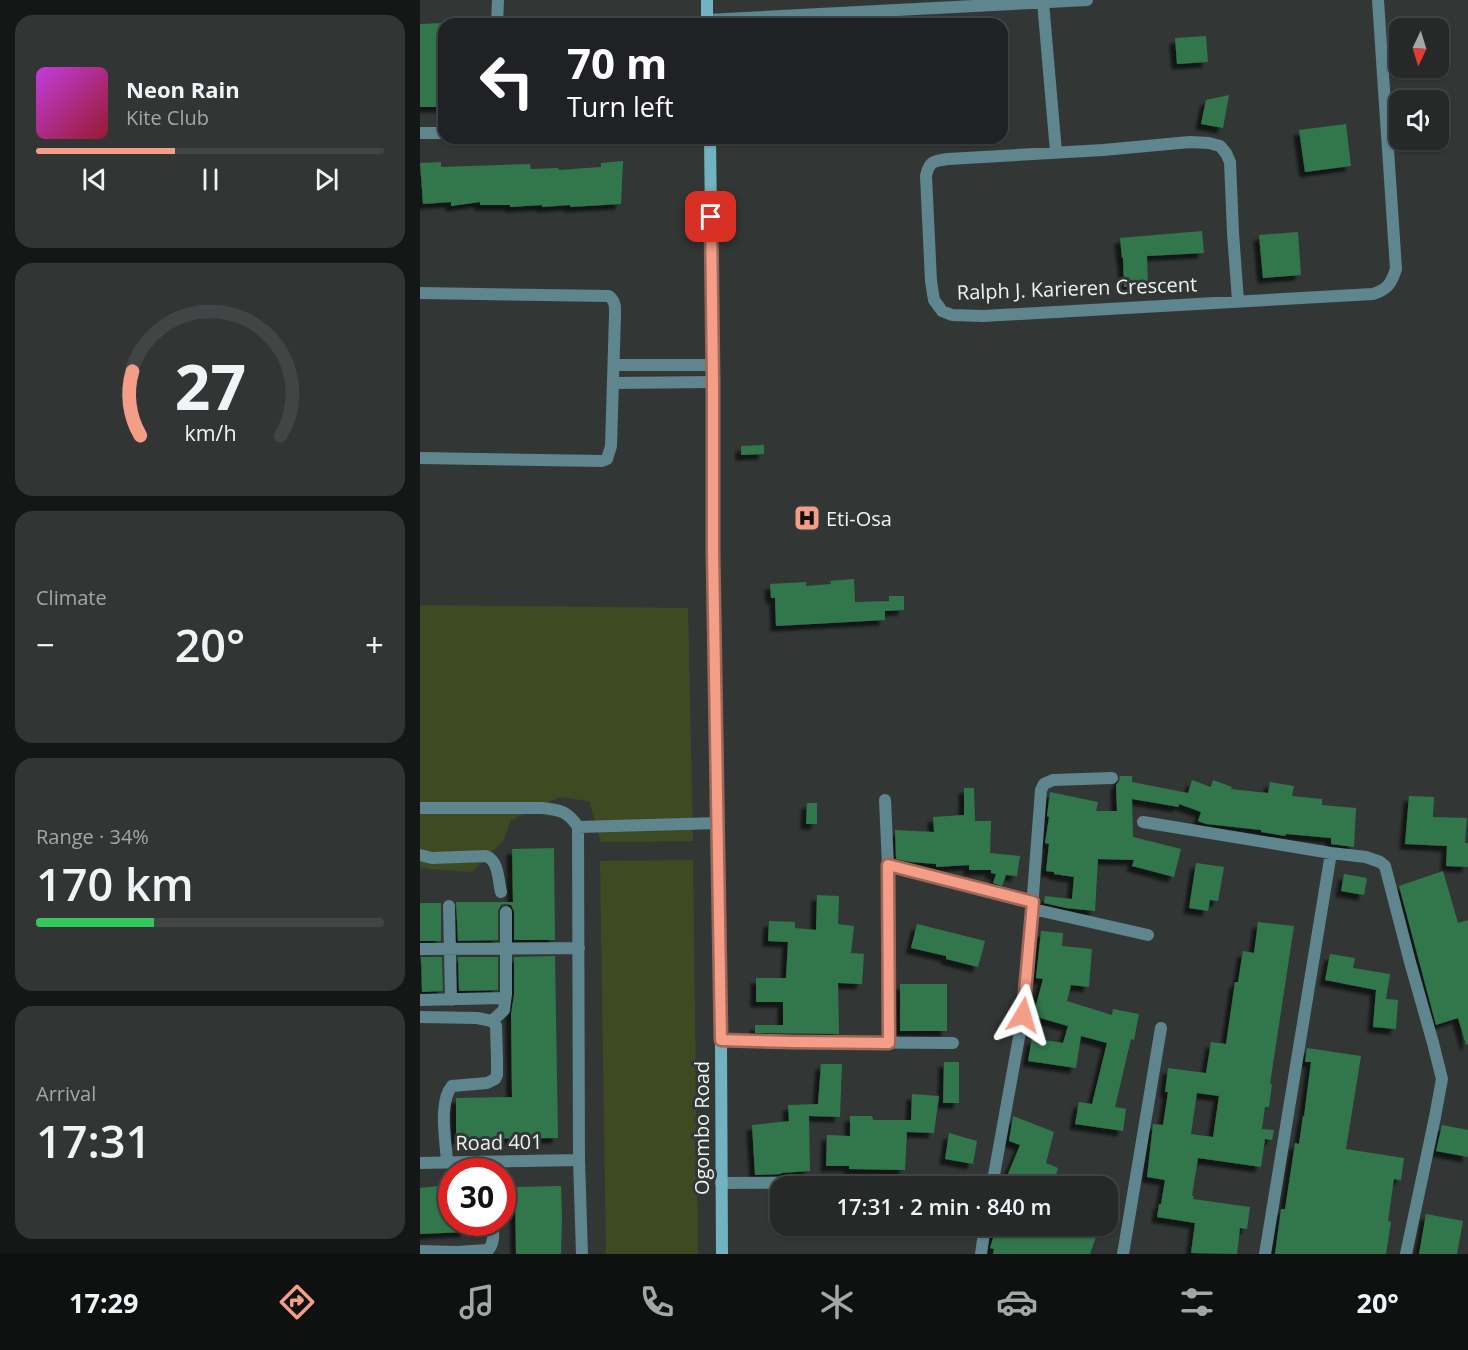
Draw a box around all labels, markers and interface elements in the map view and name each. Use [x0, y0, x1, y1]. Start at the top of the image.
north arrow [1389, 18, 1449, 78]
map controls [1389, 18, 1449, 150]
text: 70 m [567, 34, 667, 91]
icon: left [468, 42, 546, 120]
text: Neon Rain [126, 74, 240, 104]
text: Turn left [567, 88, 674, 125]
button: sound [1389, 90, 1449, 150]
text: Kite Club [126, 104, 209, 131]
icon: previous [78, 163, 111, 196]
icon: pause [194, 163, 227, 196]
icon: next [310, 163, 343, 196]
pin [685, 191, 736, 242]
icon: arrive [694, 200, 727, 233]
street label: Ralph J. Karieren Crescent [956, 270, 1198, 306]
text: 27 [174, 343, 246, 428]
text: km/h [184, 419, 236, 448]
hospital icon: Eti-Osa [792, 503, 822, 533]
place label: Eti-Osa [826, 505, 892, 532]
text: Climate [36, 584, 107, 611]
text: 20° [175, 614, 245, 675]
text: − [36, 622, 55, 667]
text: + [365, 622, 384, 667]
text: Range · 34% [36, 823, 149, 850]
text: 170 km [36, 853, 194, 914]
position arrow [991, 983, 1055, 1047]
street label: Ogombo Road [688, 1061, 715, 1195]
text: Arrival [36, 1080, 96, 1107]
text: 17:31 [36, 1110, 151, 1171]
street label: Road 401 [455, 1128, 543, 1156]
speed limit sign: 30 [438, 1158, 516, 1236]
text: 17:31 · 2 min · 840 m [836, 1191, 1052, 1221]
icon: directions [276, 1281, 318, 1323]
icon: music [456, 1281, 498, 1323]
icon: phone [636, 1281, 678, 1323]
icon: climate [816, 1281, 858, 1323]
icon: car [996, 1281, 1038, 1323]
icon: filters [1176, 1281, 1218, 1323]
text: 17:29 [69, 1284, 138, 1321]
text: 20° [1356, 1284, 1399, 1321]

